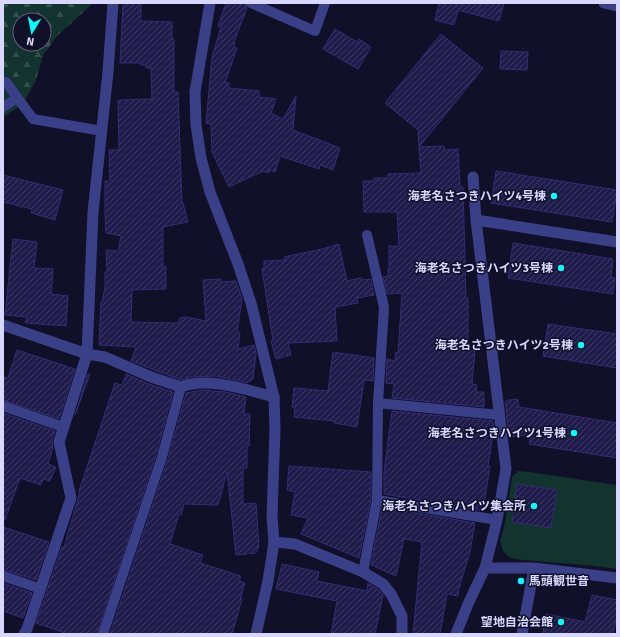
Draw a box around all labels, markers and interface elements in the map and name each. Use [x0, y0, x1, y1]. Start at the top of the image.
north arrow [12, 12, 52, 52]
text: N [25, 34, 35, 48]
place label: 海老名さつきハイツ4号棟 [408, 189, 546, 204]
marker: 海老名さつきハイツ4号棟 [549, 191, 559, 201]
place label: 海老名さつきハイツ3号棟 [415, 261, 553, 276]
marker: 海老名さつきハイツ3号棟 [556, 263, 566, 273]
place label: 海老名さつきハイツ2号棟 [435, 338, 573, 353]
marker: 海老名さつきハイツ2号棟 [576, 340, 586, 350]
place label: 海老名さつきハイツ1号棟 [428, 426, 566, 441]
marker: 海老名さつきハイツ1号棟 [569, 428, 579, 438]
place label: 海老名さつきハイツ集会所 [382, 499, 526, 514]
marker: 海老名さつきハイツ集会所 [529, 501, 539, 511]
place label: 馬頭観世音 [529, 574, 589, 589]
marker: 馬頭観世音 [516, 576, 526, 586]
place label: 望地自治会館 [481, 615, 553, 630]
marker: 望地自治会館 [556, 617, 566, 627]

